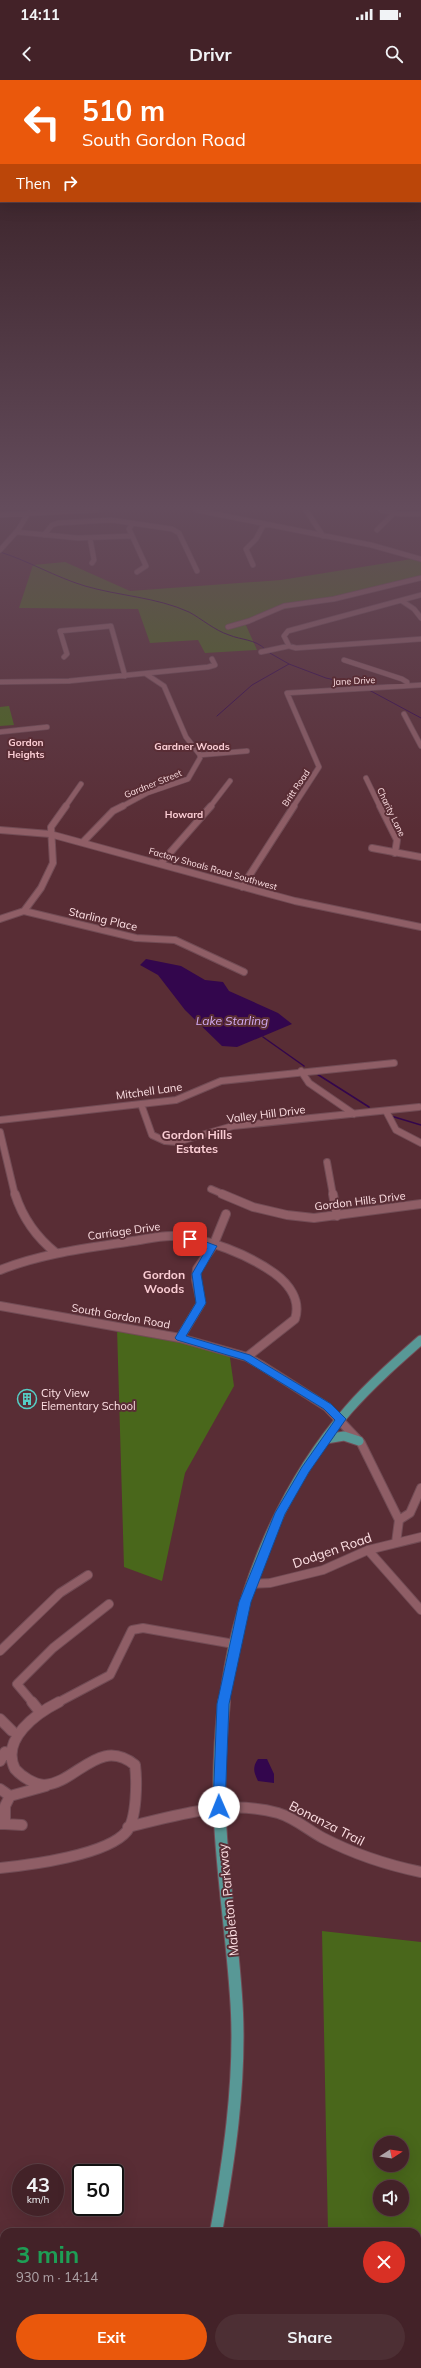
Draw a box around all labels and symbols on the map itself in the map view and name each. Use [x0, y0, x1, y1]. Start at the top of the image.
street label: Jane Drive [332, 674, 376, 687]
district label: Gordon Heights [8, 736, 44, 761]
district label: Gardner Woods [154, 740, 230, 753]
street label: Gardner Street [122, 767, 183, 800]
street label: Britt Road [279, 767, 312, 808]
street label: Charity Lane [374, 786, 408, 839]
district label: Howard [165, 808, 203, 821]
street label: Factory Shoals Road Southwest [147, 845, 279, 893]
street label: Starling Place [67, 904, 139, 934]
water label: Lake Starling [196, 1013, 268, 1028]
street label: Mitchell Lane [115, 1079, 183, 1103]
street label: Valley Hill Drive [226, 1102, 306, 1126]
district label: Gordon Hills Estates [162, 1127, 232, 1156]
street label: Gordon Hills Drive [314, 1188, 406, 1214]
street label: Carriage Drive [87, 1219, 161, 1243]
pin [173, 1222, 207, 1256]
district label: Gordon Woods [143, 1267, 185, 1296]
street label: South Gordon Road [71, 1300, 171, 1332]
place label: City View Elementary School [41, 1386, 136, 1413]
building icon: City View Elementary School [16, 1388, 38, 1410]
street label: Dodgen Road [290, 1529, 374, 1571]
position arrow [198, 1786, 240, 1828]
street label: Bonanza Trail [287, 1797, 367, 1849]
street label: Mableton Parkway [214, 1843, 242, 1957]
north arrow [373, 2136, 409, 2172]
speed limit sign: 50 [72, 2164, 124, 2216]

